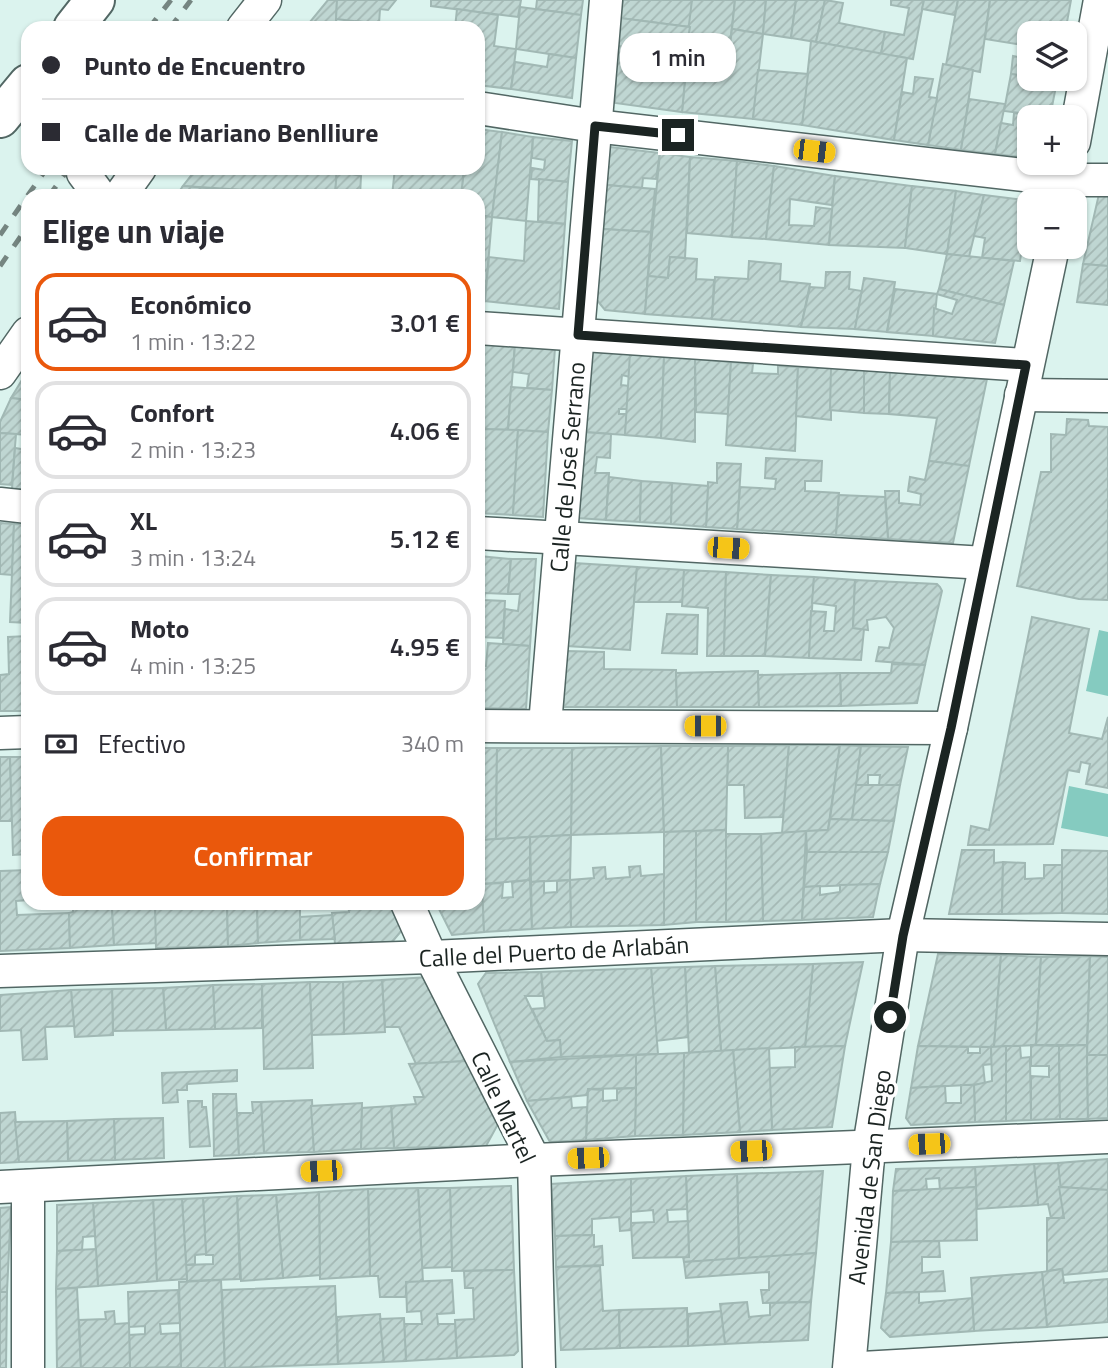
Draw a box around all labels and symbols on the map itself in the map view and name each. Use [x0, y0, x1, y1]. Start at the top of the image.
callout: 1 min [620, 33, 736, 82]
route end [662, 119, 694, 151]
car [792, 138, 837, 164]
street label: Calle de José Serrano [540, 360, 594, 574]
car [707, 536, 750, 560]
car [685, 716, 727, 737]
street label: Calle del Puerto de Arlabán [418, 926, 690, 976]
route start [874, 1001, 906, 1033]
street label: Calle Martel [462, 1045, 546, 1169]
street label: Avenida de San Diego [838, 1067, 900, 1287]
car [908, 1133, 951, 1155]
car [730, 1140, 773, 1162]
car [567, 1147, 610, 1169]
car [300, 1159, 343, 1183]

